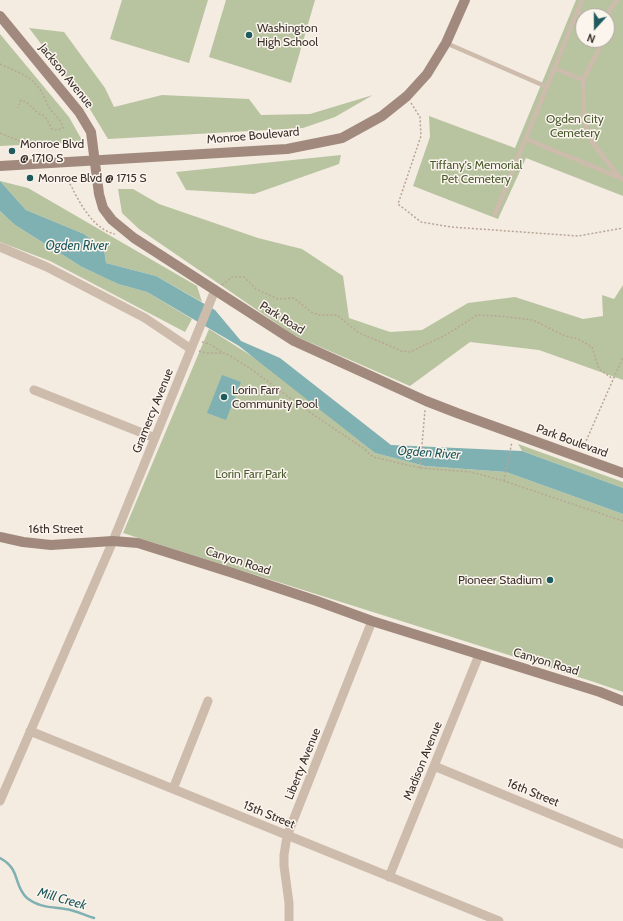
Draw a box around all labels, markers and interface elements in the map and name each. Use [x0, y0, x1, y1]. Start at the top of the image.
north arrow [575, 8, 615, 48]
place label: Washington High School [257, 21, 318, 49]
marker: Washington High School [244, 30, 254, 40]
text: N [585, 30, 597, 46]
street label: Jackson Avenue [36, 41, 96, 111]
park label: Ogden City Cemetery [546, 112, 604, 140]
street label: Monroe Boulevard [206, 125, 300, 147]
place label: Monroe Blvd @ 1710 S [20, 137, 84, 165]
marker: Monroe Blvd @ 1710 S [7, 146, 17, 156]
park label: Tiffany's Memorial Pet Cemetery [430, 158, 522, 186]
place label: Monroe Blvd @ 1715 S [38, 171, 146, 185]
marker: Monroe Blvd @ 1715 S [25, 173, 35, 183]
water label: Ogden River [46, 238, 108, 254]
street label: Park Road [257, 299, 307, 337]
street label: Gramercy Avenue [129, 367, 177, 455]
place label: Lorin Farr Community Pool [232, 383, 318, 411]
marker: Lorin Farr Community Pool [219, 392, 229, 402]
street label: Park Boulevard [534, 421, 610, 461]
water label: Ogden River [397, 443, 461, 463]
park label: Lorin Farr Park [215, 467, 287, 481]
street label: 16th Street [29, 522, 83, 536]
street label: Canyon Road [204, 544, 272, 578]
place label: Pioneer Stadium [458, 573, 542, 587]
marker: Pioneer Stadium [545, 575, 555, 585]
street label: Canyon Road [512, 645, 580, 679]
street label: Madison Avenue [401, 720, 445, 802]
street label: Liberty Avenue [282, 726, 324, 802]
street label: 16th Street [505, 776, 561, 810]
street label: 15th Street [241, 798, 297, 832]
water label: Mill Creek [36, 885, 88, 913]

